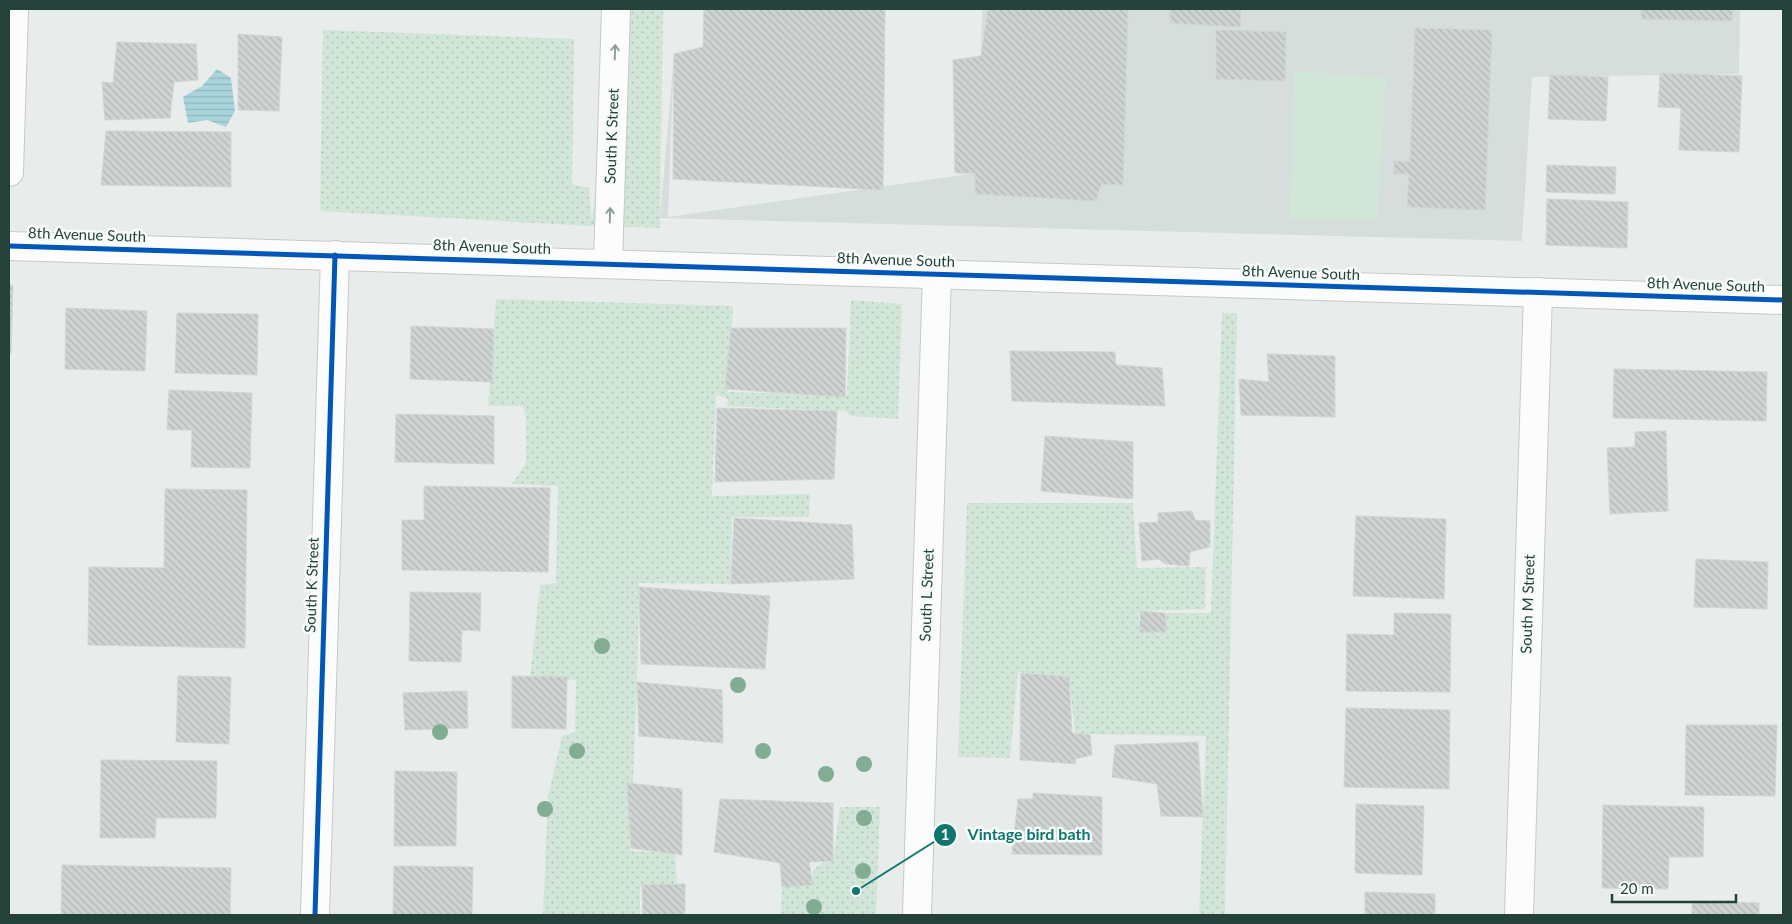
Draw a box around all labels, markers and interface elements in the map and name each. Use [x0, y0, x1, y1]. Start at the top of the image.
one-way arrow [610, 44, 619, 60]
street label: South K Street [600, 87, 622, 184]
one-way arrow [605, 207, 614, 223]
street label: 8th Avenue South [28, 223, 146, 245]
street label: 8th Avenue South [433, 235, 551, 257]
street label: 8th Avenue South [837, 248, 955, 270]
street label: 8th Avenue South [1242, 261, 1360, 283]
street label: 8th Avenue South [1647, 273, 1765, 295]
street label: South K Street [300, 536, 322, 633]
street label: South L Street [915, 547, 937, 642]
street label: South M Street [1516, 553, 1538, 654]
callout: Vintage bird bath [932, 819, 1100, 850]
text: Vintage bird bath [967, 824, 1090, 843]
text: 1 [941, 825, 949, 843]
scale bar [1612, 872, 1736, 904]
text: 20 m [1620, 879, 1654, 897]

